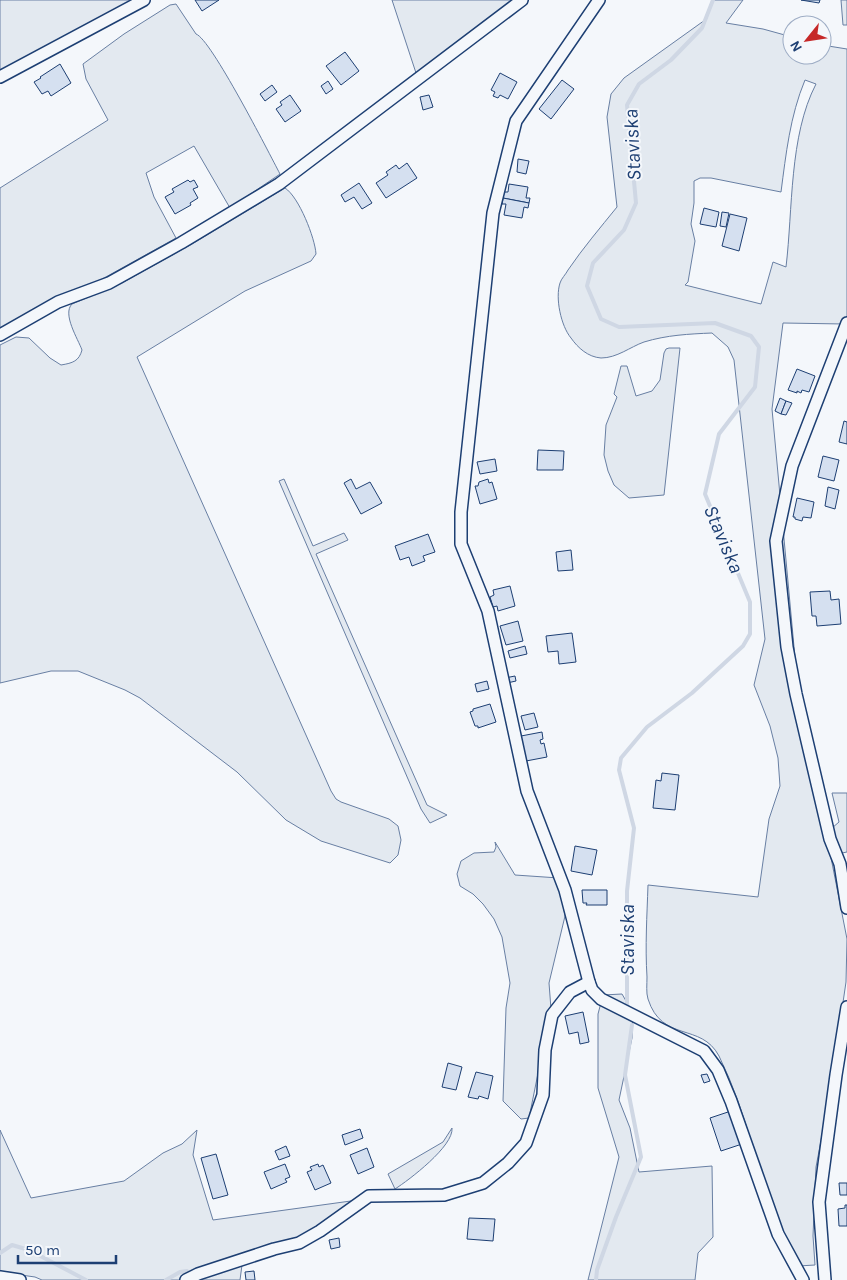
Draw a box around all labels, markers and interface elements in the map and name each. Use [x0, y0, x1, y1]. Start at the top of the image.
north arrow [782, 15, 832, 65]
text: N [786, 38, 806, 55]
water label: Staviska [619, 108, 646, 181]
water label: Staviska [699, 502, 748, 577]
water label: Staviska [616, 904, 639, 976]
scale bar [18, 1232, 115, 1264]
text: 50 m [25, 1241, 60, 1259]

